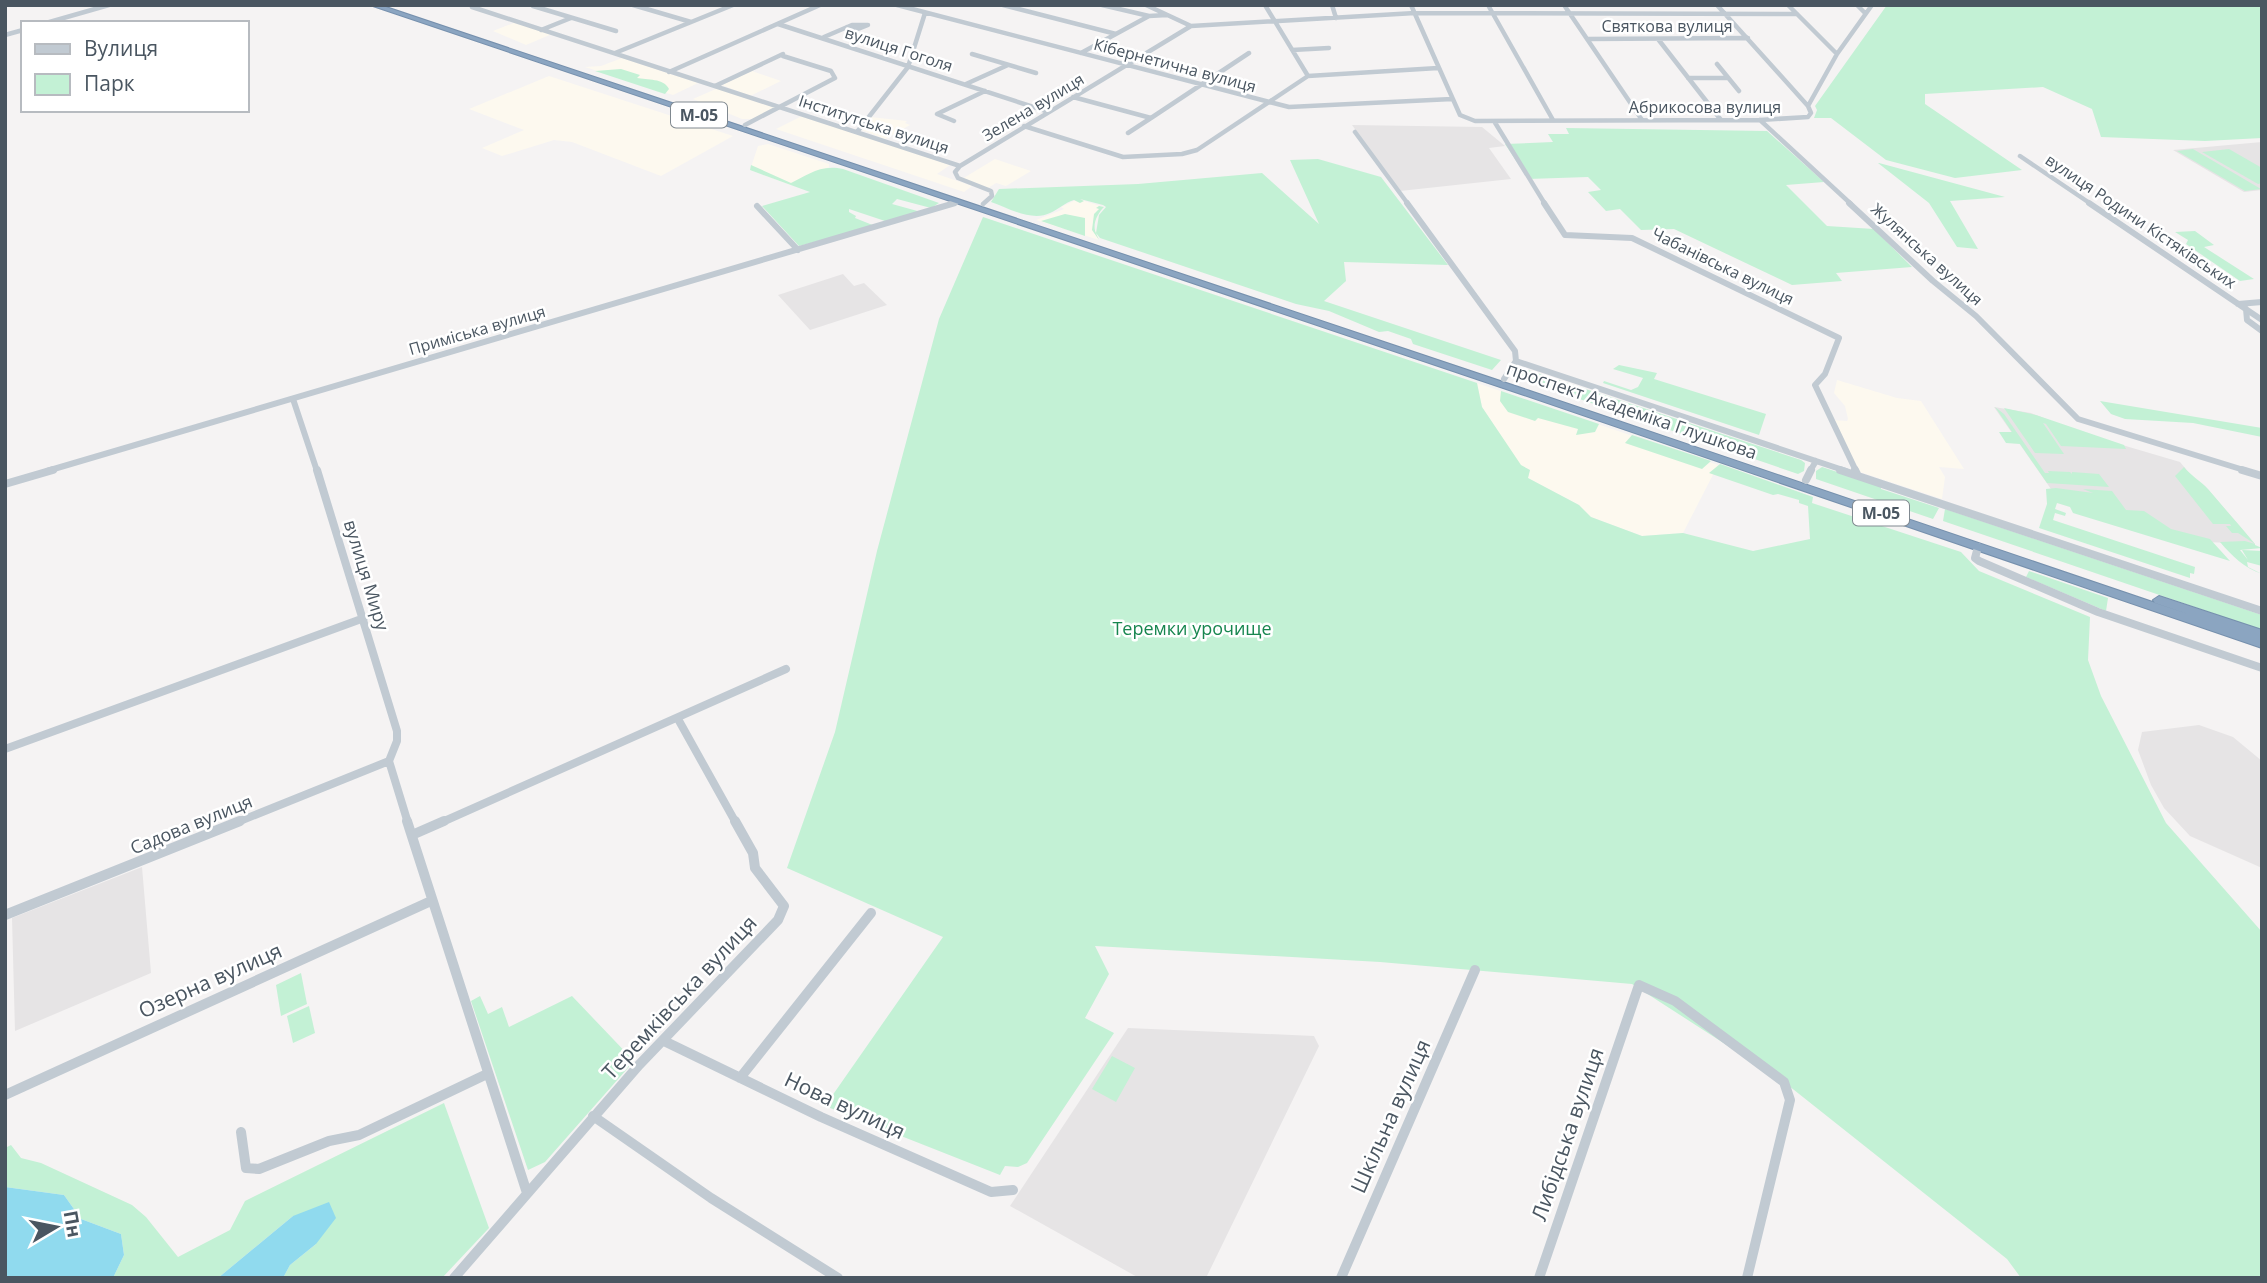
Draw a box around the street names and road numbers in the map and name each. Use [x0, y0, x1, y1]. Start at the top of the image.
street label: Святкова вулиця [1601, 15, 1733, 37]
street label: вулиця Гоголя [842, 21, 956, 77]
street label: Кібернетична вулиця [1091, 33, 1259, 97]
street label: Зелена вулиця [978, 68, 1088, 146]
street label: Інститутська вулиця [796, 89, 952, 159]
street label: Абрикосова вулиця [1629, 96, 1781, 118]
road number: М-05 [671, 102, 727, 127]
street label: вулиця Родини Кістяківських [2041, 149, 2241, 294]
street label: Жулянська вулиця [1866, 198, 1988, 310]
street label: Чабанівська вулиця [1648, 222, 1798, 310]
street label: Приміська вулиця [406, 300, 548, 360]
street label: проспект Академіка Глушкова [1504, 356, 1760, 464]
road number: М-05 [1853, 500, 1909, 526]
street label: вулиця Миру [339, 517, 396, 634]
street label: Садова вулиця [126, 789, 256, 859]
street label: Теремківська вулиця [596, 909, 762, 1085]
street label: Озерна вулиця [134, 936, 286, 1024]
street label: Шкільна вулиця [1344, 1035, 1436, 1197]
street label: Либідська вулиця [1524, 1044, 1610, 1224]
street label: Нова вулиця [780, 1065, 910, 1145]

